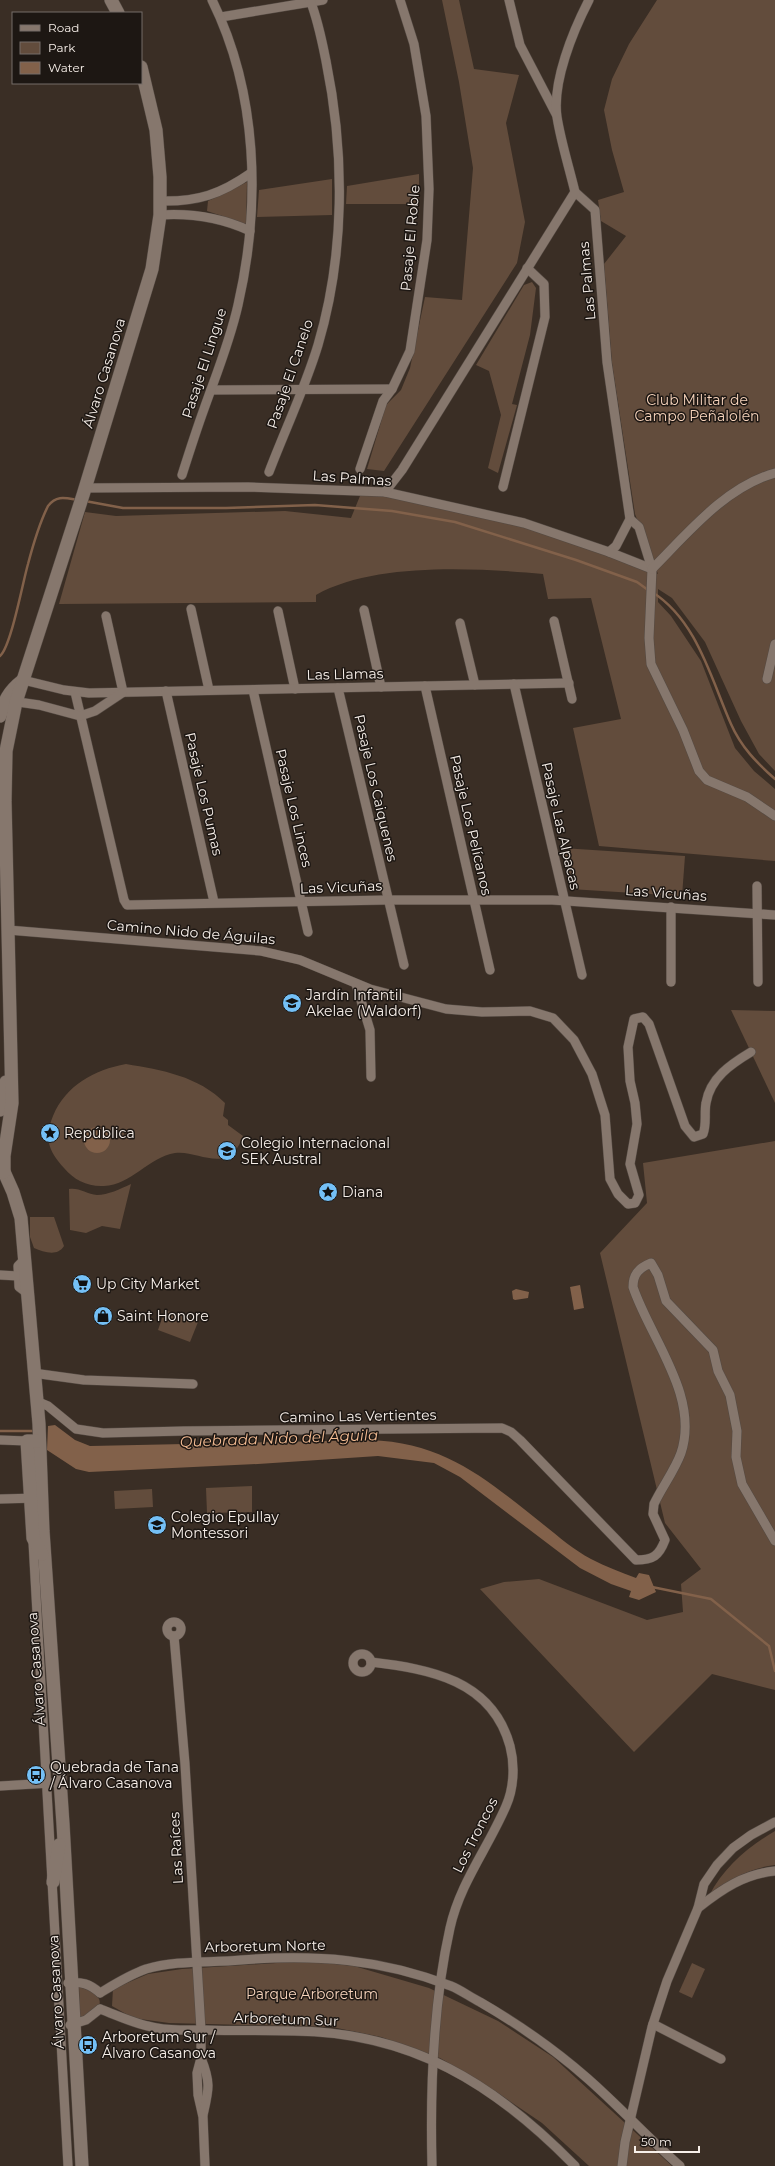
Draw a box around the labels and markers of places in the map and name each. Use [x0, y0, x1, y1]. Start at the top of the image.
place label: Jardín Infantil Akelae (Waldorf) [305, 986, 422, 1020]
school or university icon: Jardín Infantil Akelae (Waldorf) [281, 992, 303, 1014]
place icon: República [39, 1122, 61, 1144]
place label: República [64, 1124, 135, 1142]
place label: Colegio Internacional SEK Austral [241, 1134, 390, 1168]
school or university icon: Colegio Internacional SEK Austral [216, 1140, 238, 1162]
place icon: Diana [317, 1181, 339, 1203]
place label: Diana [342, 1183, 383, 1201]
supermarket icon: Up City Market [71, 1273, 93, 1295]
place label: Up City Market [96, 1275, 200, 1293]
shop icon: Saint Honore [92, 1305, 114, 1327]
place label: Saint Honore [117, 1307, 209, 1325]
place label: Colegio Epullay Montessori [171, 1508, 279, 1542]
school or university icon: Colegio Epullay Montessori [146, 1514, 168, 1536]
place label: Quebrada de Tana / Álvaro Casanova [49, 1758, 179, 1792]
bus stop icon: Quebrada de Tana / Álvaro Casanova [25, 1764, 47, 1786]
place label: Arboretum Sur / Álvaro Casanova [102, 2028, 217, 2062]
bus stop icon: Arboretum Sur / Álvaro Casanova [77, 2034, 99, 2056]

